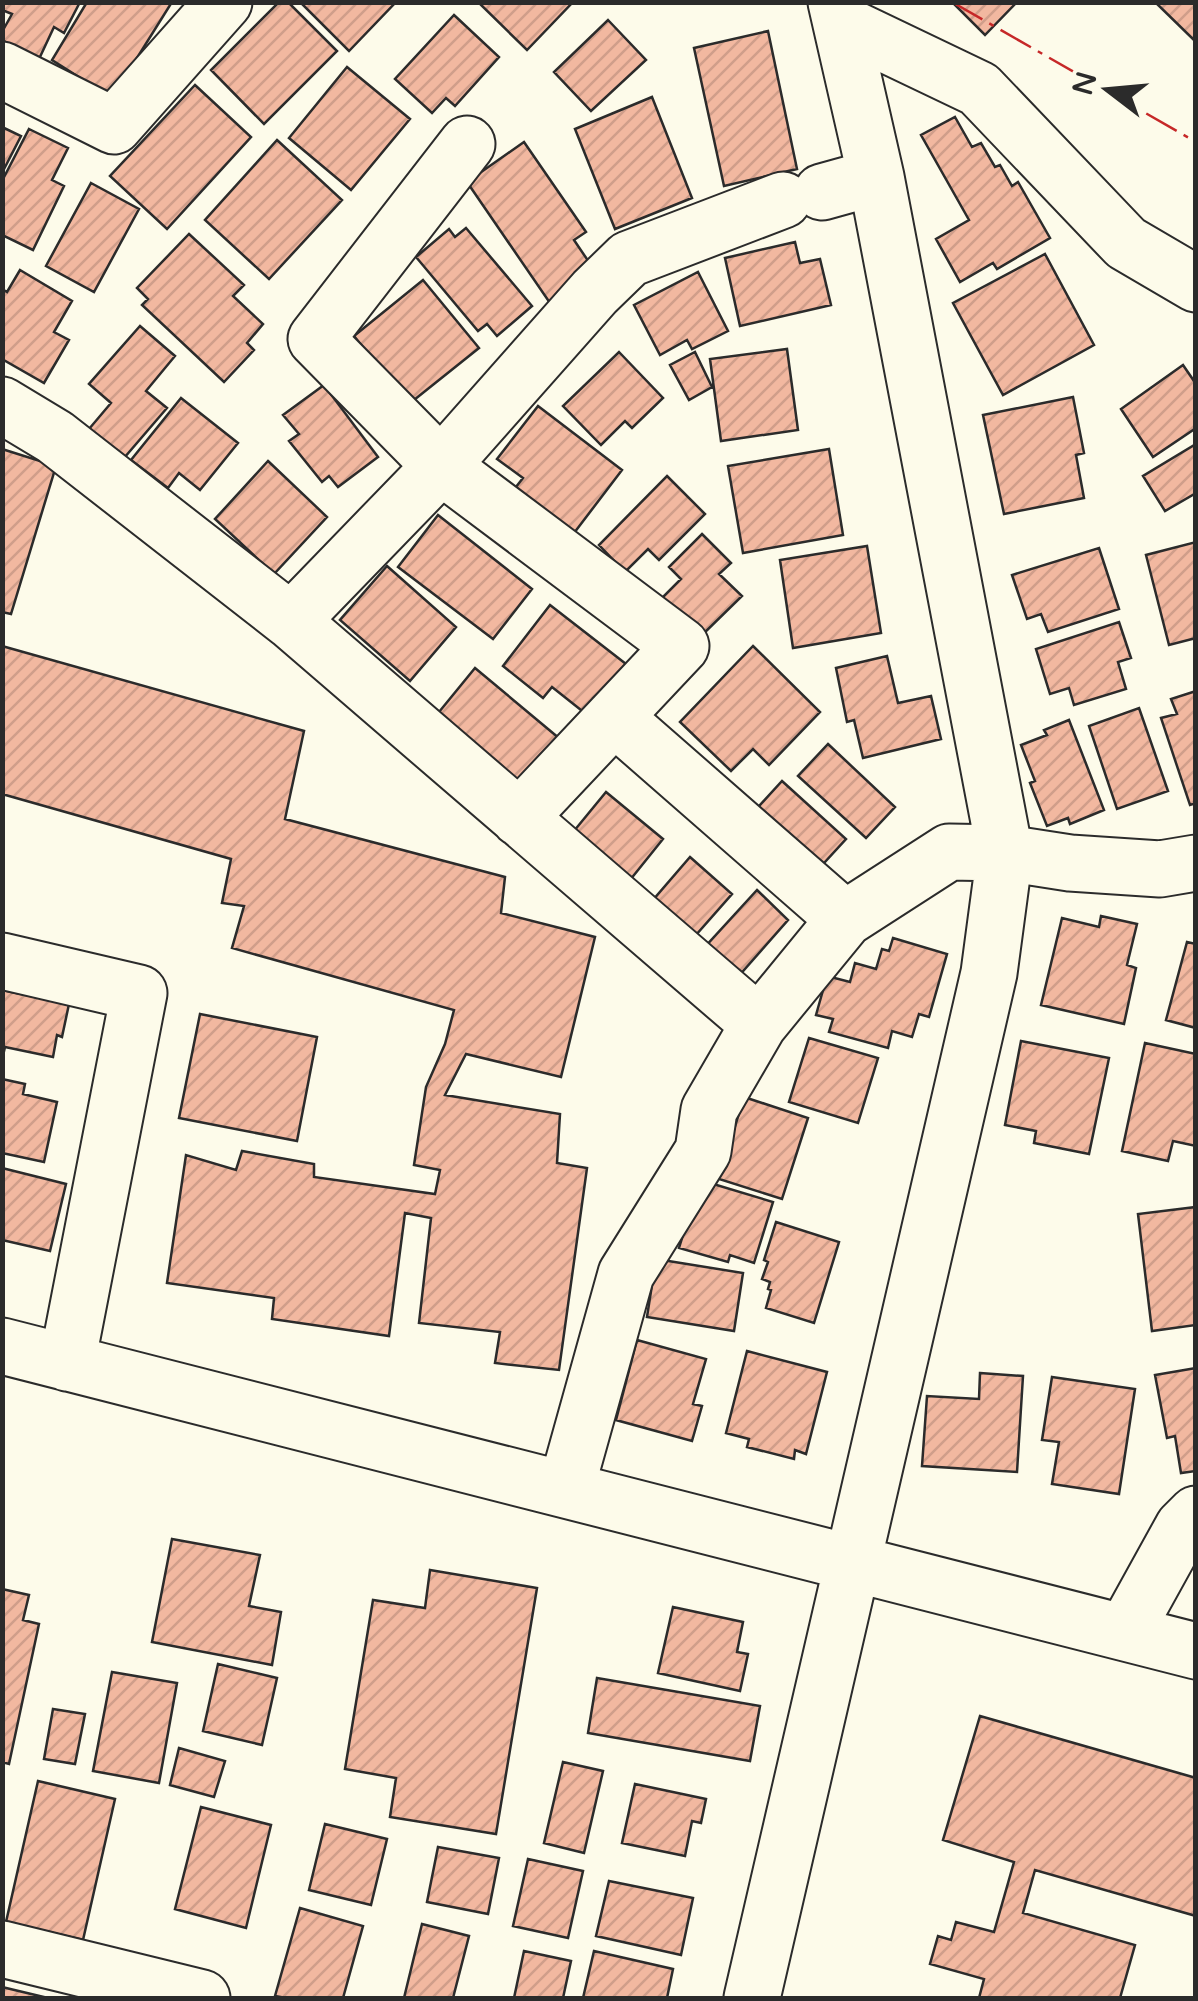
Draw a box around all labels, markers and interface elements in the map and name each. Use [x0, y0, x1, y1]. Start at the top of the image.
north arrow [1058, 40, 1158, 140]
text: N [1065, 68, 1104, 99]

